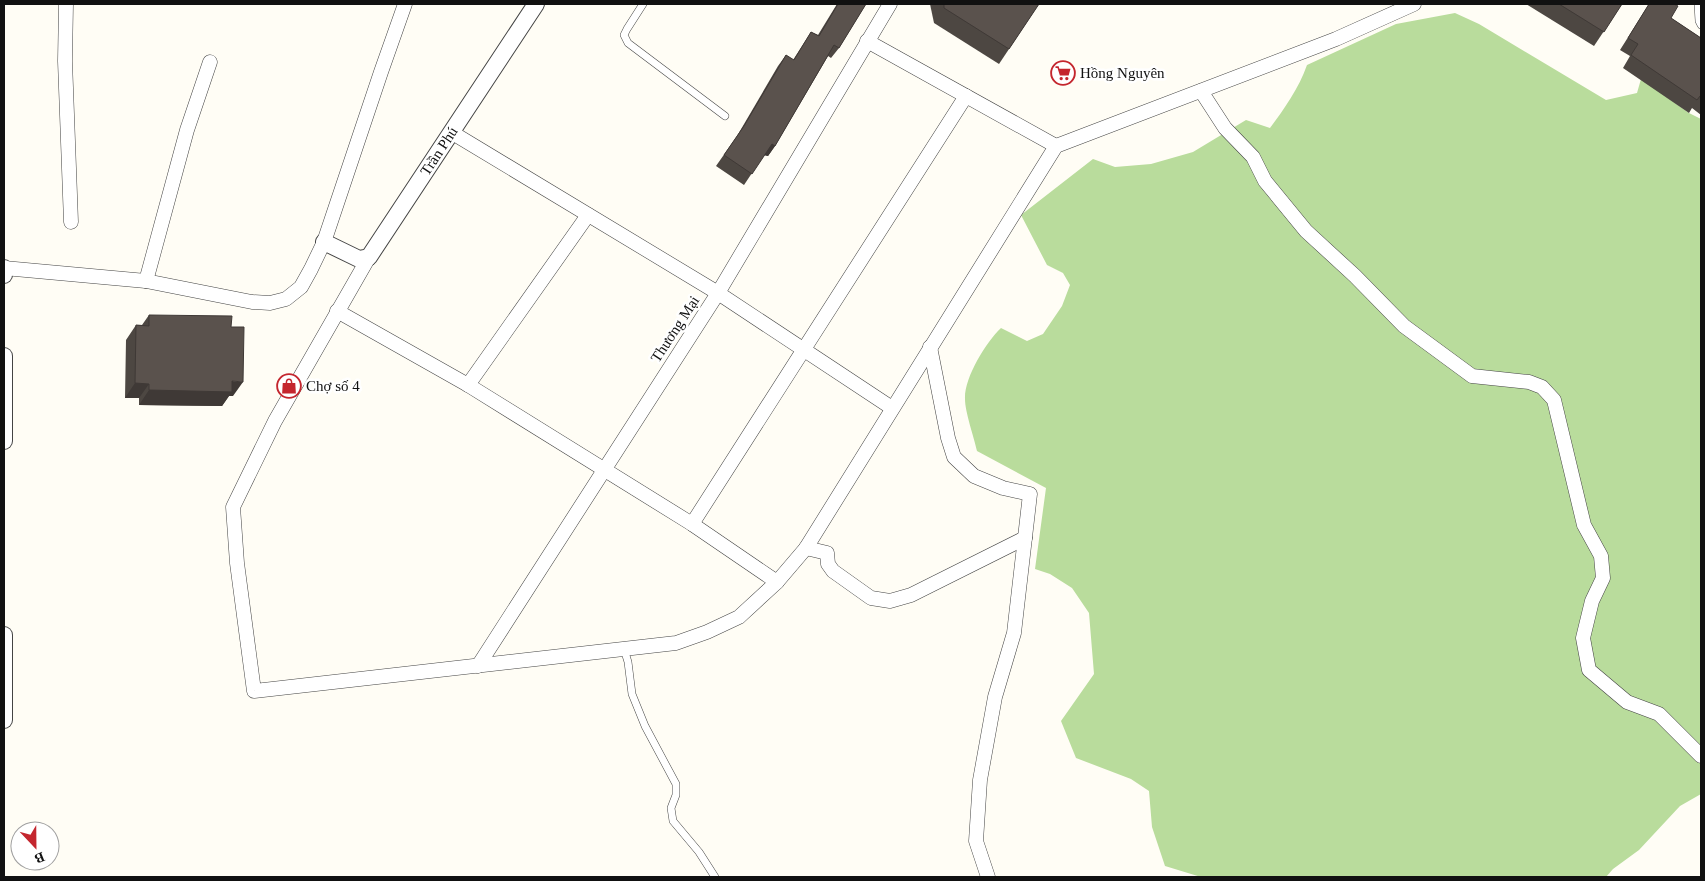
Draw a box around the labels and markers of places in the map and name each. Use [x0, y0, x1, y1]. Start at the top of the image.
supermarket icon: Hồng Nguyên [1050, 60, 1076, 86]
place label: Hồng Nguyên [1080, 65, 1165, 81]
shop icon: Chợ số 4 [276, 373, 302, 399]
place label: Chợ số 4 [306, 378, 360, 394]

